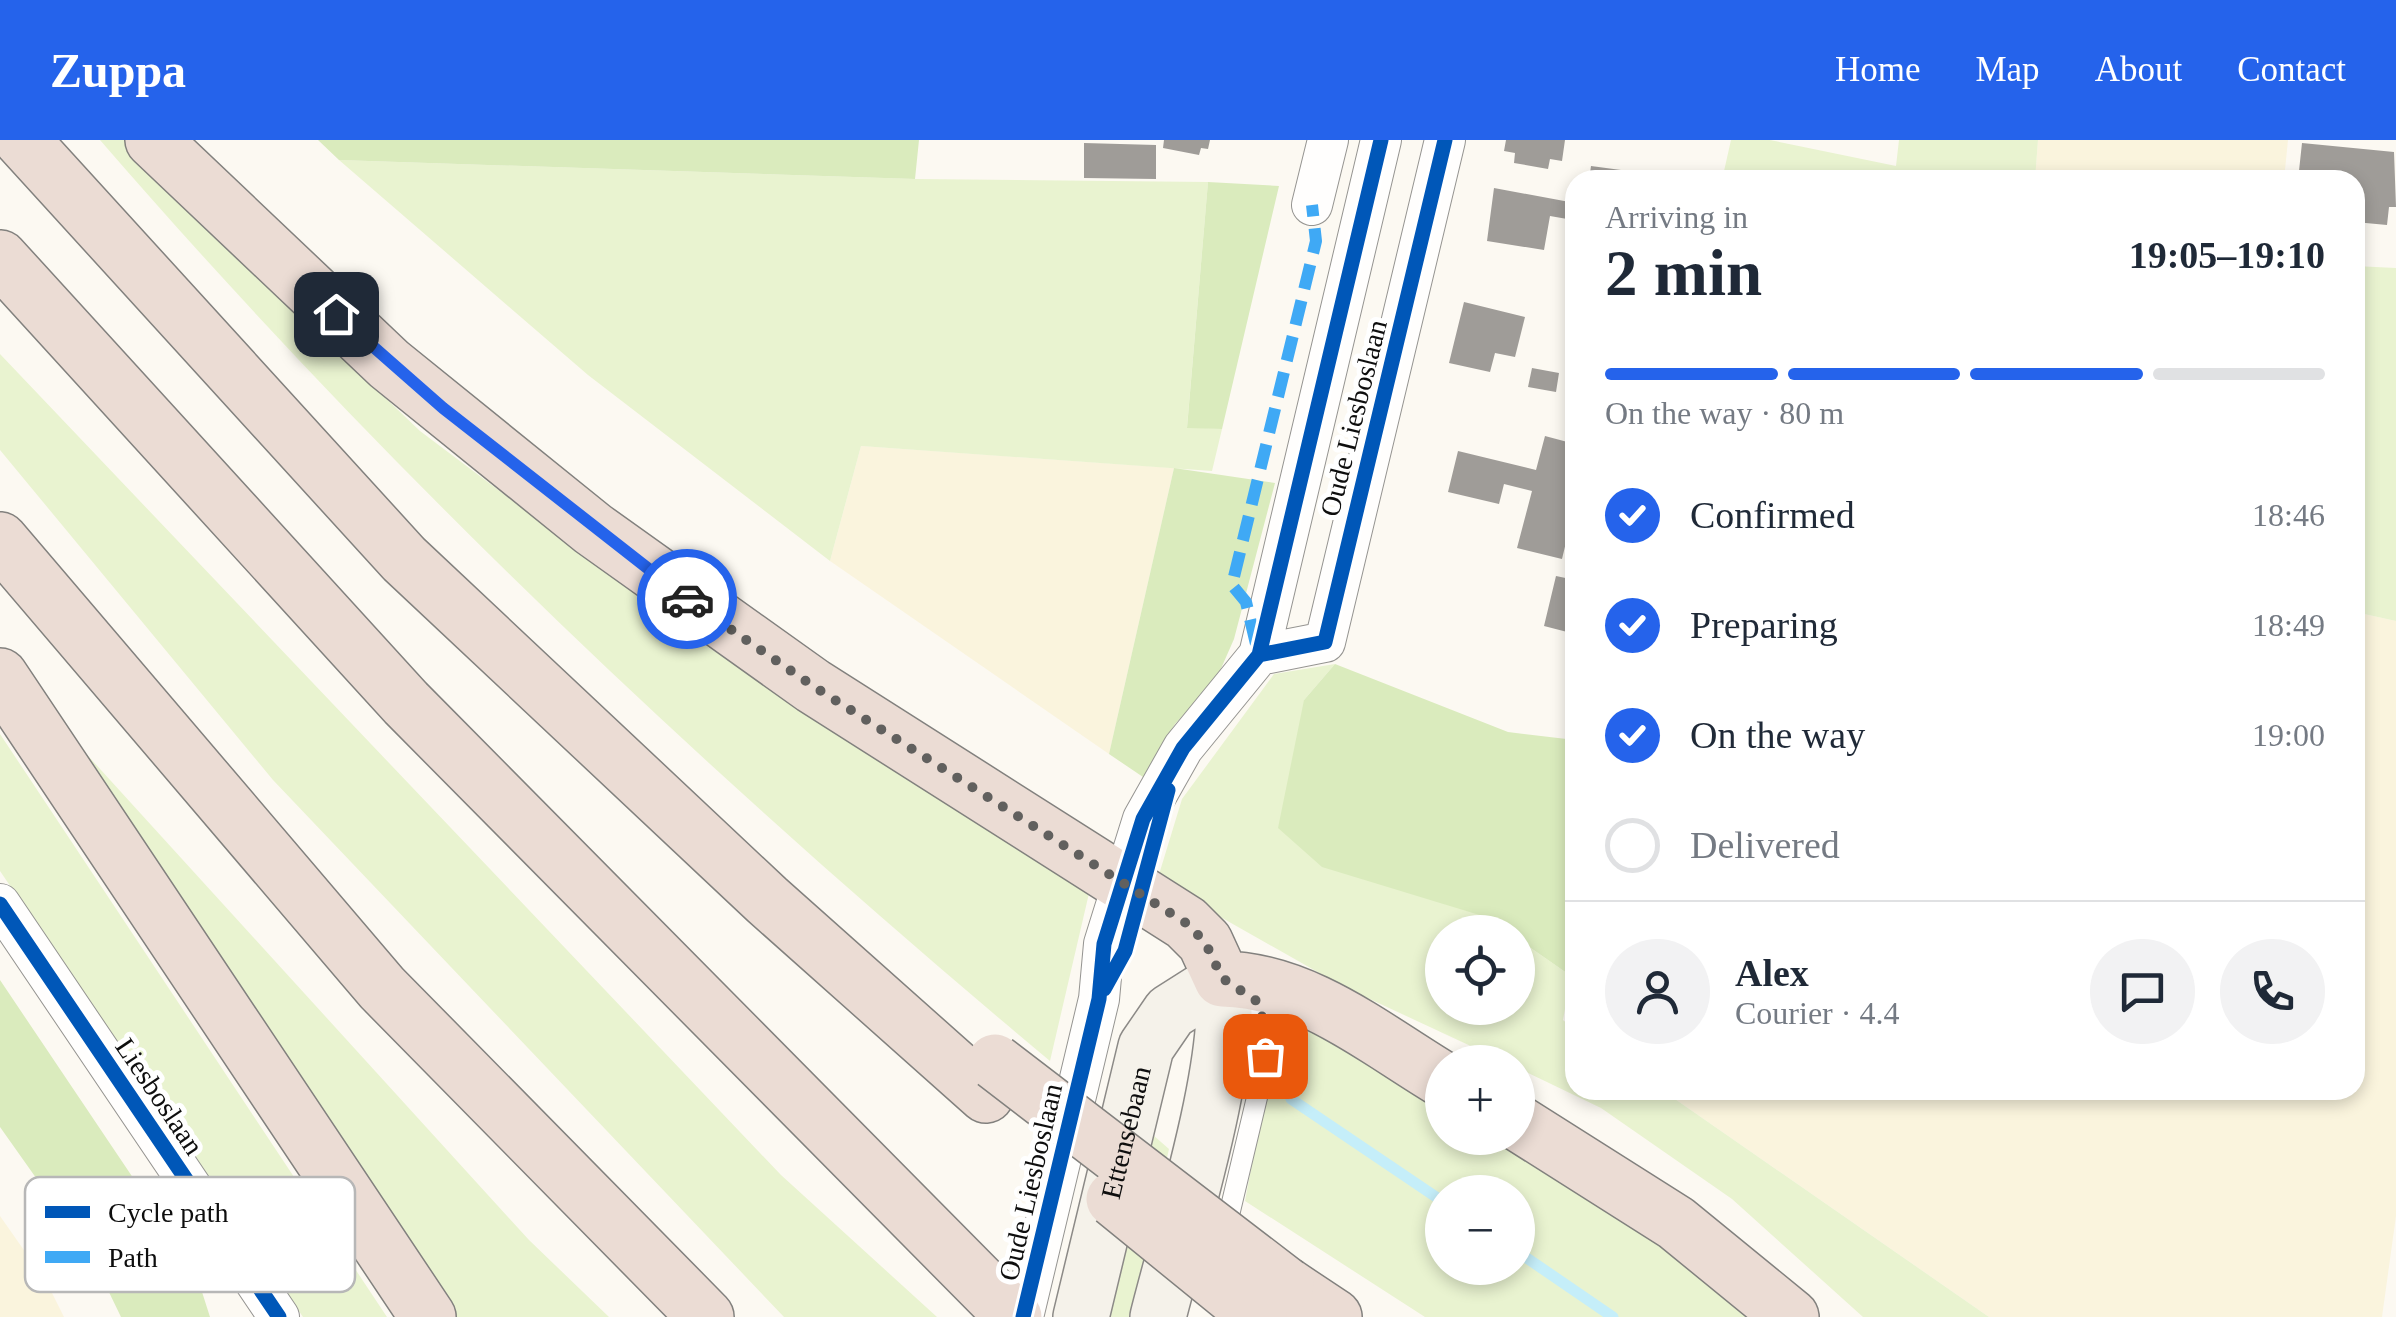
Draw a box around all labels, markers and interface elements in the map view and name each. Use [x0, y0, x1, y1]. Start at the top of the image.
text: Zuppa [50, 44, 186, 97]
text: Home [1835, 50, 1920, 89]
text: Map [1975, 50, 2040, 89]
text: About [2095, 50, 2182, 89]
text: Contact [2237, 50, 2346, 89]
text: Arriving in [1605, 199, 1748, 235]
text: 19:05–19:10 [2129, 234, 2325, 276]
text: 2 min [1605, 237, 1762, 309]
pin [294, 272, 379, 357]
icon: home [309, 287, 364, 342]
street label: Oude Liesboslaan [1314, 317, 1393, 520]
text: On the way · 80 m [1605, 395, 1844, 431]
icon: check [1605, 488, 1660, 543]
text: Confirmed [1690, 494, 1855, 536]
text: 18:46 [2252, 497, 2325, 533]
courier [637, 549, 737, 649]
icon: car [660, 572, 715, 627]
icon: check [1605, 598, 1660, 653]
text: Preparing [1690, 604, 1838, 646]
text: 18:49 [2252, 607, 2325, 643]
icon: check [1605, 708, 1660, 763]
text: On the way [1690, 714, 1865, 756]
text: 19:00 [2252, 717, 2325, 753]
text: Delivered [1690, 824, 1840, 866]
map controls [1425, 915, 1535, 1285]
button: locate [1425, 915, 1535, 1025]
button: person [1605, 939, 1710, 1044]
button: chat [2090, 939, 2195, 1044]
button: phone [2220, 939, 2325, 1044]
text: Alex [1735, 952, 1809, 994]
text: Courier · 4.4 [1735, 995, 1899, 1031]
pin [1223, 1014, 1308, 1099]
icon: bag [1238, 1029, 1293, 1084]
street label: Liesboslaan [109, 1032, 210, 1160]
button: + [1425, 1045, 1535, 1155]
street label: Ettensebaan [1095, 1063, 1157, 1202]
street label: Oude Liesboslaan [993, 1081, 1068, 1284]
button: − [1425, 1175, 1535, 1285]
legend [25, 1177, 355, 1292]
text: Cycle path [108, 1197, 229, 1228]
text: Path [108, 1242, 158, 1273]

